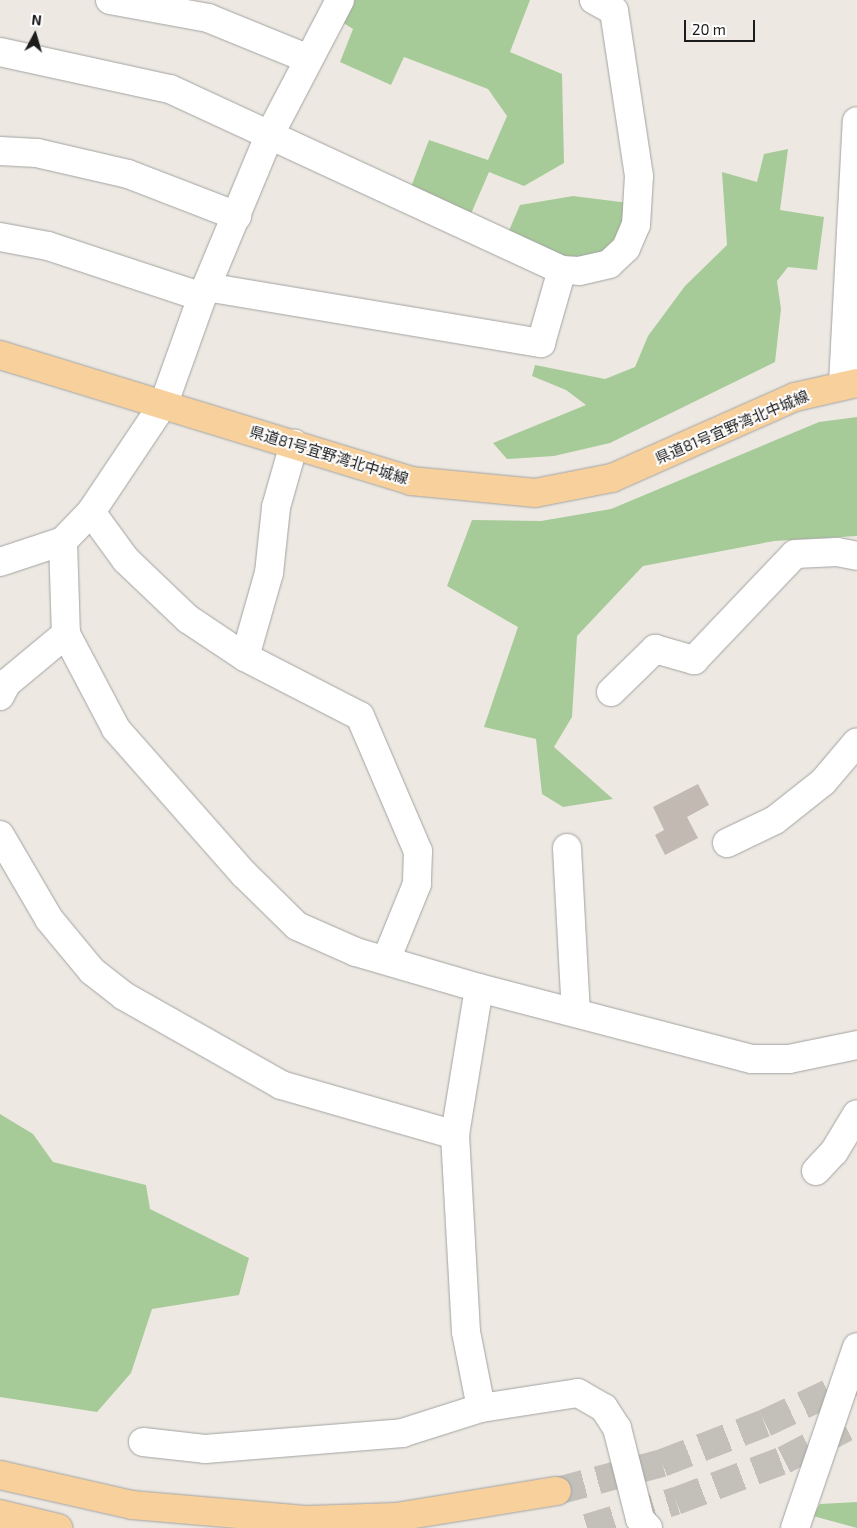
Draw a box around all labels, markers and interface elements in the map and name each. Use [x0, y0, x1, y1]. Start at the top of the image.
north arrow [10, 10, 60, 60]
scale bar [687, 10, 758, 42]
text: N [31, 11, 43, 29]
text: 20 m [692, 20, 726, 38]
street label: 県道81号宜野湾北中城線 [653, 386, 811, 468]
street label: 県道81号宜野湾北中城線 [247, 422, 411, 488]

